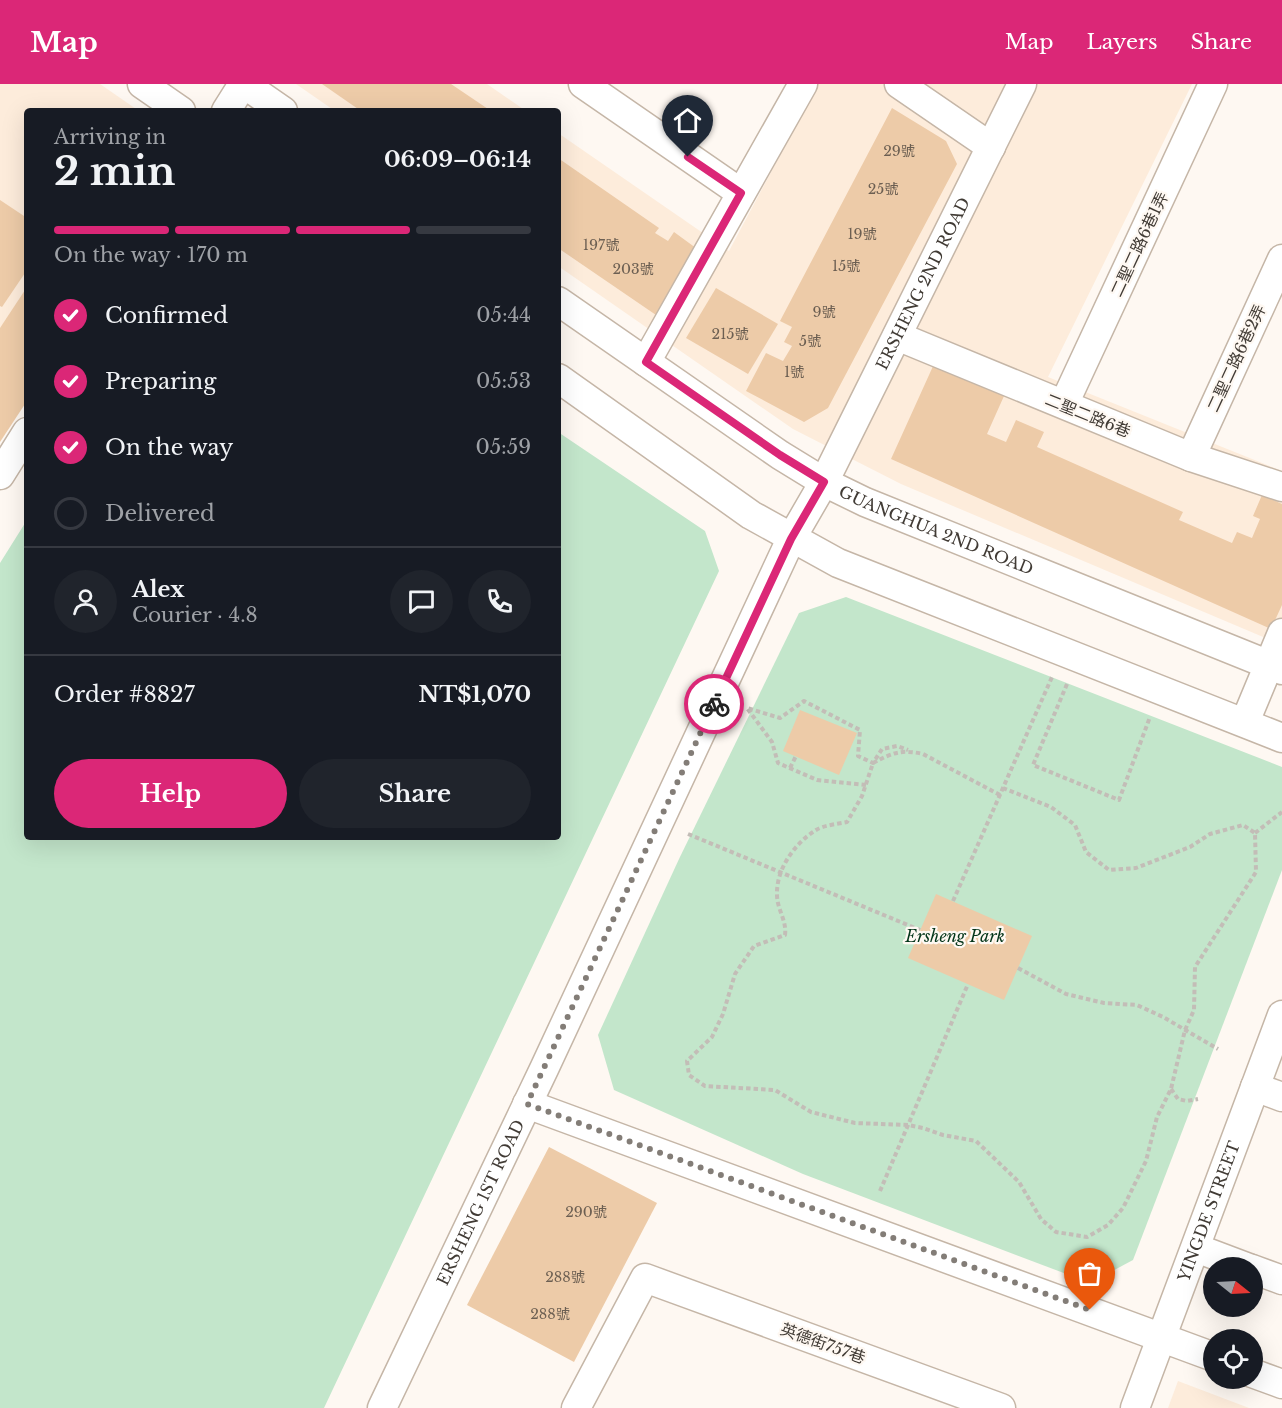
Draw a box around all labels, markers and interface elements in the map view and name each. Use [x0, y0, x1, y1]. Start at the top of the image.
text: Map [30, 25, 98, 60]
text: Map [1005, 29, 1054, 55]
text: Layers [1087, 29, 1158, 55]
text: Share [1191, 29, 1252, 55]
pin [662, 95, 713, 157]
icon: home [671, 104, 704, 137]
text: Arriving in [54, 125, 166, 149]
house number: 29號 [883, 142, 915, 160]
text: 06:09–06:14 [384, 146, 531, 173]
text: 2 min [54, 147, 175, 196]
house number: 25號 [868, 180, 898, 198]
street label: 二聖二路6巷1弄 [1106, 188, 1172, 300]
street label: ERSHENG 2ND ROAD [871, 194, 974, 373]
house number: 19號 [847, 225, 877, 243]
house number: 197號 [583, 236, 619, 254]
text: On the way · 170 m [54, 243, 248, 267]
house number: 15號 [832, 257, 860, 275]
house number: 203號 [612, 260, 654, 278]
icon: check [54, 299, 87, 332]
street label: 二聖二路6巷2弄 [1202, 301, 1270, 415]
text: Confirmed [105, 302, 228, 329]
text: 05:44 [476, 303, 531, 327]
house number: 9號 [812, 303, 836, 321]
house number: 215號 [712, 325, 748, 343]
house number: 5號 [799, 332, 821, 350]
house number: 1號 [784, 363, 804, 381]
icon: check [54, 365, 87, 398]
text: Preparing [105, 368, 216, 395]
text: 05:53 [476, 369, 531, 393]
street label: 二聖二路6巷 [1042, 389, 1134, 441]
icon: check [54, 431, 87, 464]
text: On the way [105, 434, 233, 461]
text: 05:59 [475, 435, 531, 459]
street label: GUANGHUA 2ND ROAD [836, 481, 1036, 579]
text: Delivered [105, 500, 215, 527]
button: person [54, 570, 117, 633]
button: chat [390, 570, 453, 633]
button: phone [468, 570, 531, 633]
text: Alex [132, 576, 185, 603]
text: Courier · 4.8 [132, 603, 258, 627]
courier [684, 674, 744, 734]
text: Order #8827 [54, 681, 195, 708]
text: NT$1,070 [418, 681, 531, 708]
icon: bike [698, 688, 731, 721]
button: Help [54, 759, 287, 828]
button: Share [299, 759, 531, 828]
park label: Ersheng Park [904, 926, 1005, 946]
street label: ERSHENG 1ST ROAD [432, 1116, 528, 1288]
street label: YINGDE STREET [1173, 1138, 1244, 1285]
house number: 290號 [565, 1203, 607, 1221]
pin [1064, 1248, 1115, 1310]
icon: bag [1073, 1257, 1106, 1290]
north arrow [1203, 1257, 1263, 1317]
map controls [1203, 1257, 1263, 1389]
house number: 288號 [545, 1268, 585, 1286]
house number: 288號 [530, 1305, 570, 1323]
street label: 英德街757巷 [778, 1318, 868, 1368]
button: locate [1203, 1329, 1263, 1389]

